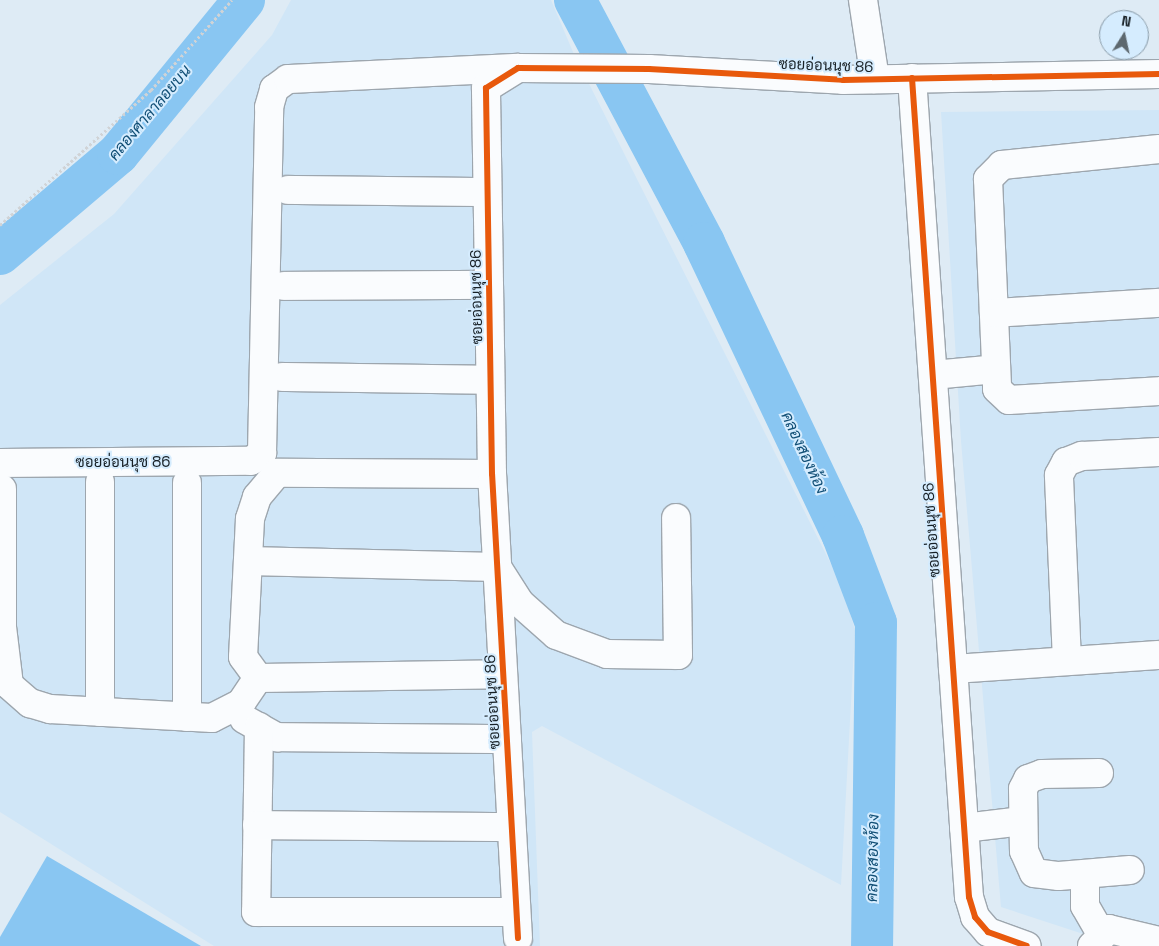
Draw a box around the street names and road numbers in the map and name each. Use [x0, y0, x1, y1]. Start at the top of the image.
street label: ซอยอ่อนนุช 86 [778, 54, 874, 76]
street label: ซอยอ่อนนุช 86 [466, 249, 486, 345]
street label: ซอยอ่อนนุช 86 [76, 453, 170, 471]
street label: ซอยอ่อนนุช 86 [919, 482, 943, 578]
street label: ซอยอ่อนนุช 86 [481, 654, 503, 750]

